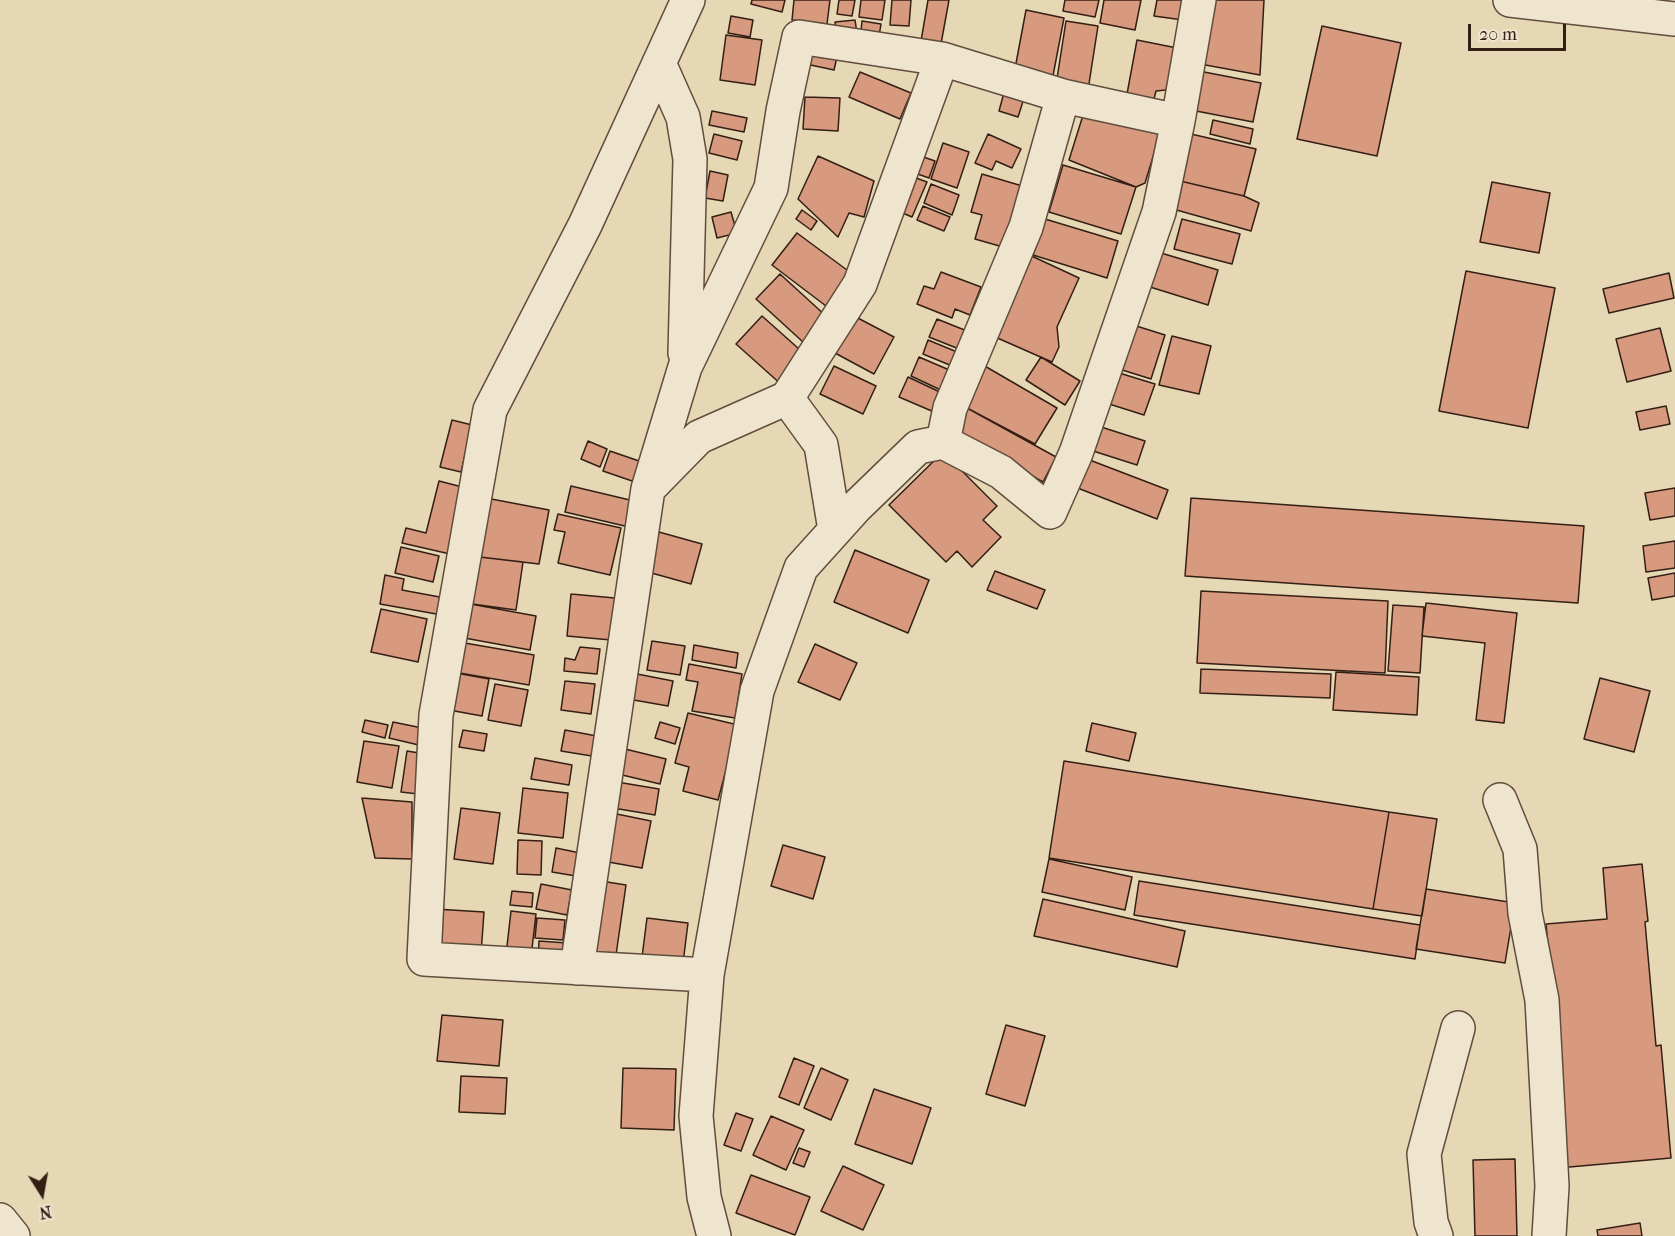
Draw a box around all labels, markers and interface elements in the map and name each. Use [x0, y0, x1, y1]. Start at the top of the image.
scale bar [1471, 12, 1568, 50]
text: 20 m [1479, 24, 1517, 45]
north arrow [12, 1164, 72, 1224]
text: N [38, 1202, 53, 1223]

